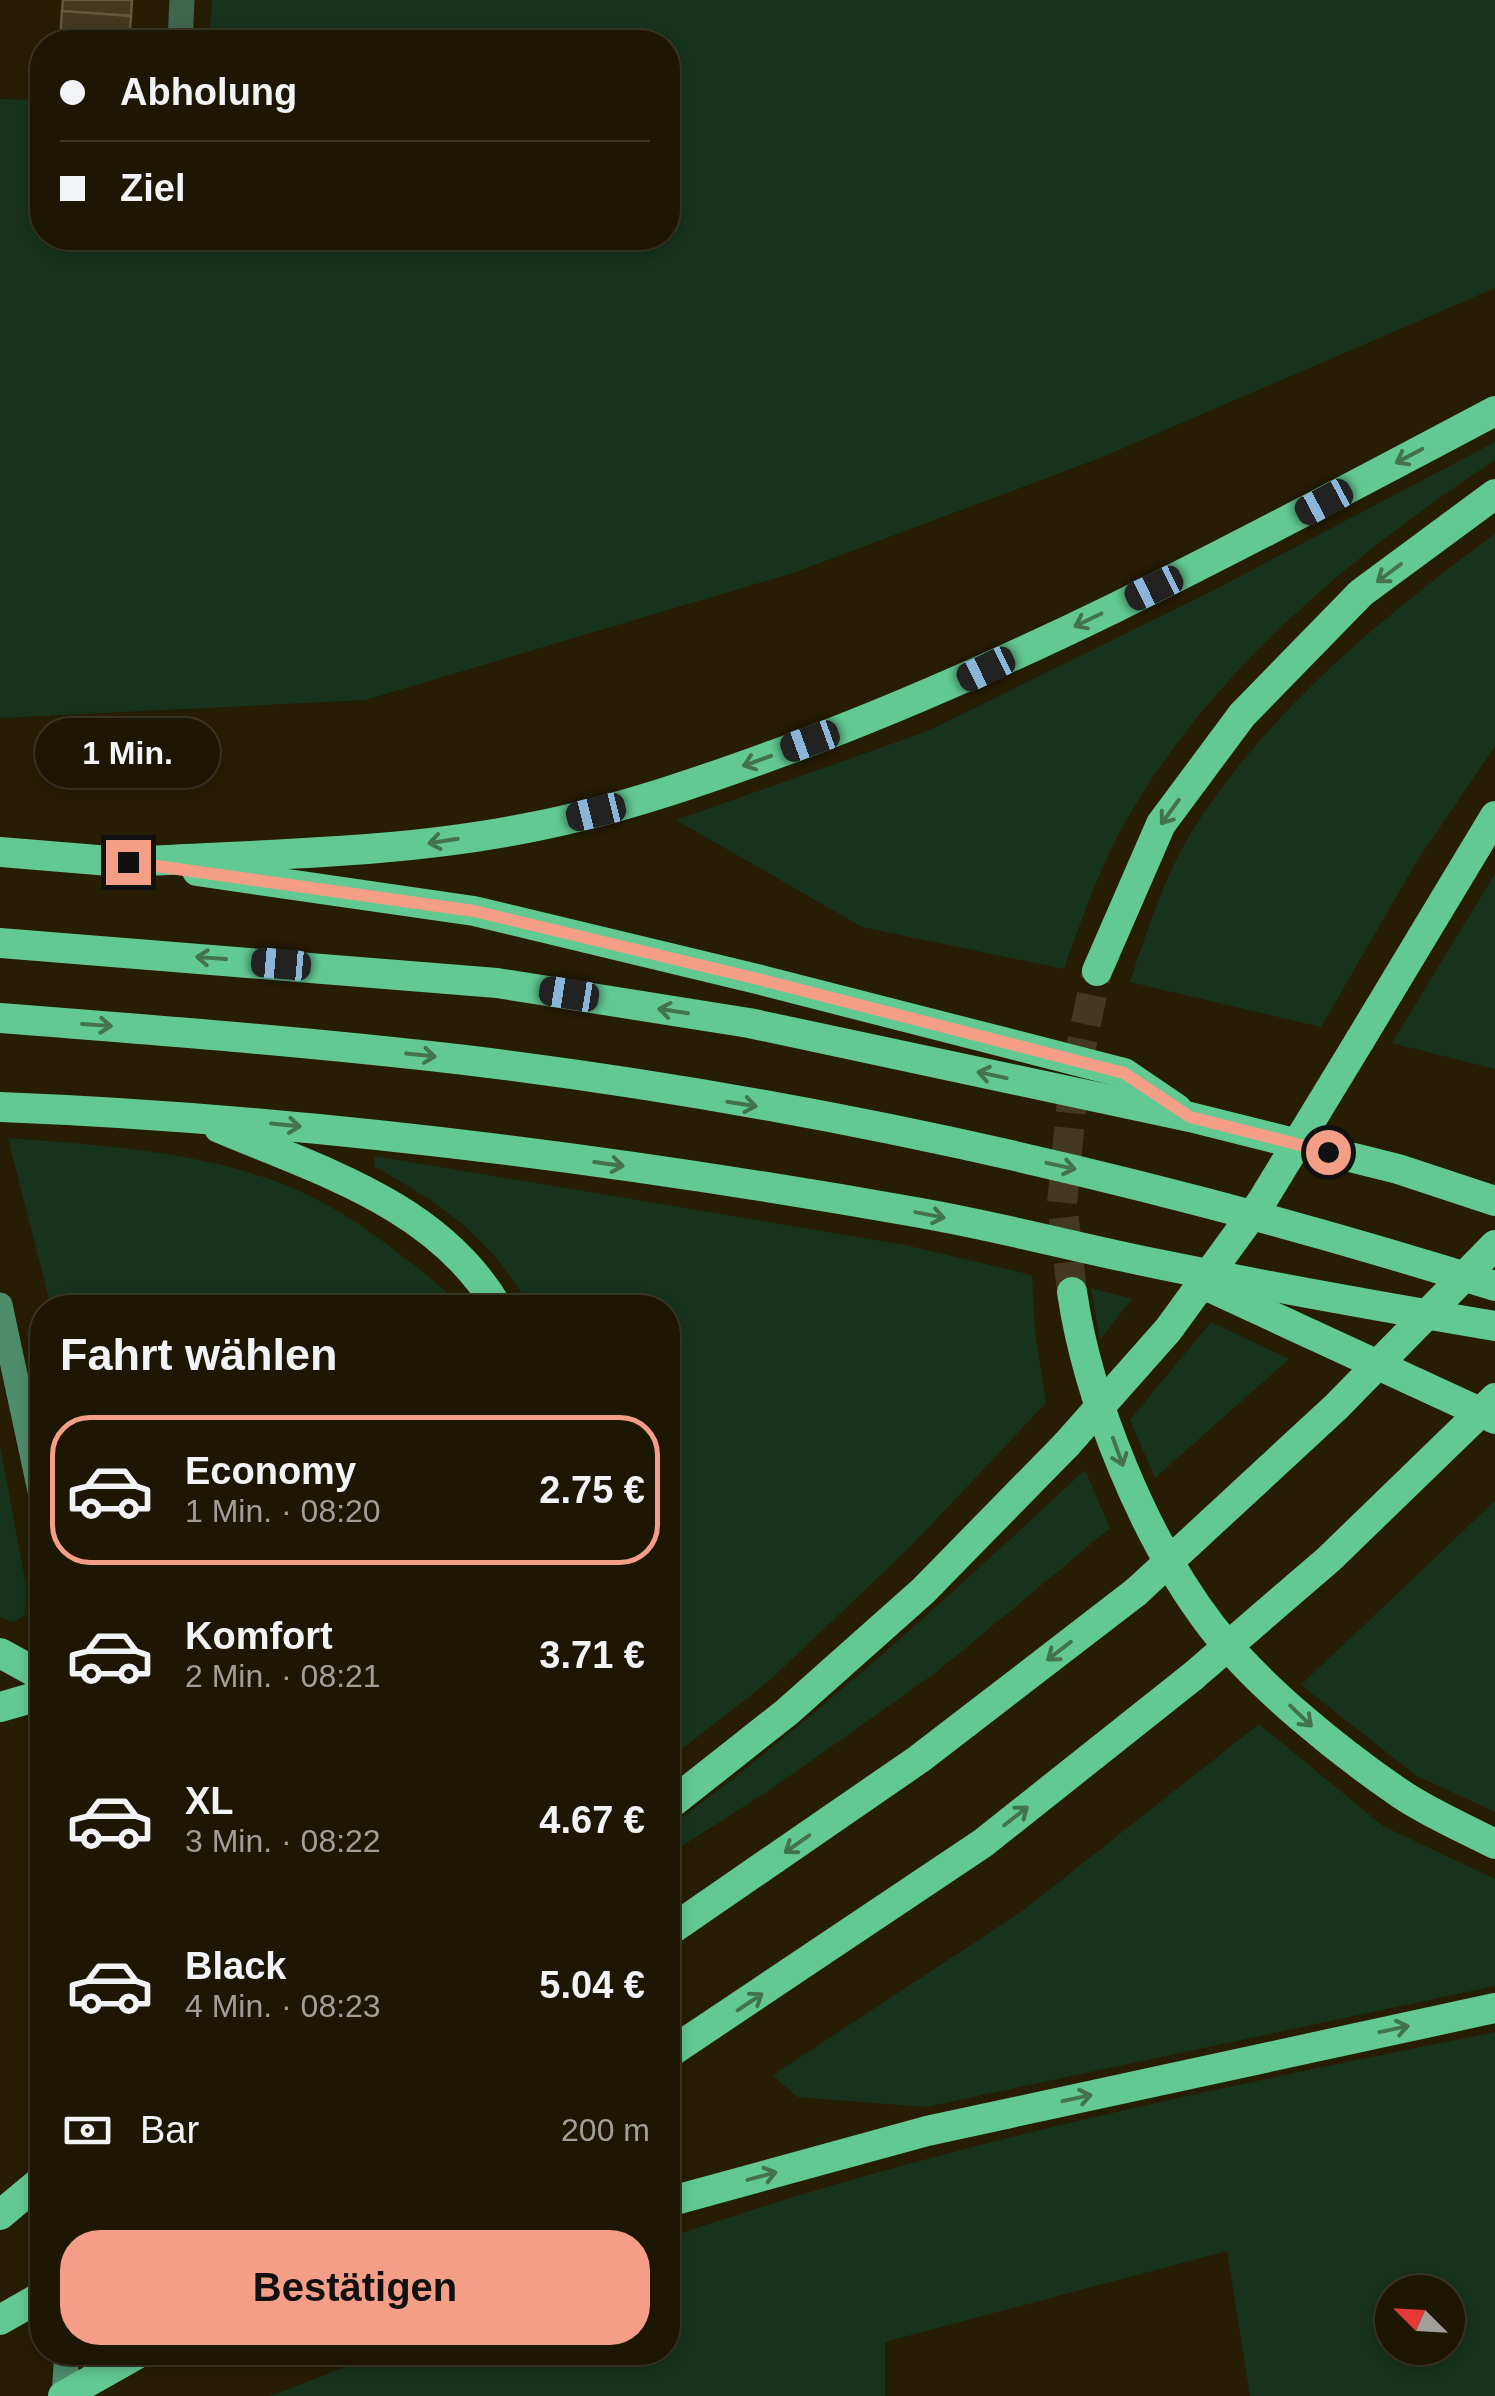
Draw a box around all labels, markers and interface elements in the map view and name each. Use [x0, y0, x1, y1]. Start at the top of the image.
text: Abholung [120, 71, 297, 113]
text: Ziel [120, 167, 185, 209]
one-way arrow [1394, 447, 1424, 466]
car [1290, 475, 1358, 529]
car [1120, 561, 1188, 615]
one-way arrow [1376, 562, 1403, 583]
one-way arrow [1074, 611, 1104, 630]
car [952, 642, 1020, 696]
callout: 1 Min. [36, 717, 220, 787]
car [777, 717, 843, 765]
text: 1 Min. [82, 735, 173, 771]
one-way arrow [743, 753, 773, 771]
car [563, 790, 629, 834]
one-way arrow [1160, 798, 1181, 825]
one-way arrow [428, 833, 460, 851]
route end [106, 840, 151, 885]
car [250, 946, 312, 982]
one-way arrow [196, 948, 228, 967]
car [537, 974, 601, 1014]
one-way arrow [657, 1001, 690, 1020]
one-way arrow [81, 1016, 113, 1035]
one-way arrow [404, 1046, 436, 1065]
one-way arrow [976, 1064, 1008, 1083]
one-way arrow [725, 1095, 758, 1113]
one-way arrow [269, 1116, 302, 1135]
route start [1306, 1130, 1351, 1175]
one-way arrow [592, 1156, 624, 1174]
one-way arrow [1044, 1158, 1076, 1177]
one-way arrow [913, 1207, 945, 1226]
text: Fahrt wählen [60, 1329, 338, 1380]
one-way arrow [1110, 1436, 1128, 1467]
icon: car [65, 1445, 155, 1535]
text: Economy [185, 1450, 356, 1492]
text: 2.75 € [539, 1469, 645, 1511]
text: 1 Min. · 08:20 [185, 1493, 381, 1529]
icon: car [65, 1610, 155, 1700]
text: Komfort [185, 1615, 333, 1657]
text: 3.71 € [539, 1634, 645, 1676]
one-way arrow [1046, 1641, 1073, 1662]
text: 2 Min. · 08:21 [185, 1658, 381, 1694]
one-way arrow [1288, 1704, 1313, 1727]
icon: car [65, 1775, 155, 1865]
text: XL [185, 1780, 234, 1822]
text: 4.67 € [539, 1799, 645, 1841]
one-way arrow [1003, 1805, 1029, 1827]
text: 3 Min. · 08:22 [185, 1823, 381, 1859]
one-way arrow [784, 1833, 811, 1854]
icon: car [65, 1940, 155, 2030]
text: Black [185, 1945, 286, 1987]
text: 5.04 € [539, 1964, 645, 2006]
text: 4 Min. · 08:23 [185, 1988, 381, 2024]
one-way arrow [736, 1992, 764, 2013]
one-way arrow [1378, 2019, 1410, 2038]
one-way arrow [1060, 2088, 1092, 2107]
icon: cash [60, 2103, 115, 2158]
text: Bar [140, 2109, 199, 2151]
text: 200 m [561, 2112, 650, 2148]
one-way arrow [745, 2166, 777, 2185]
button: Bestätigen [60, 2230, 650, 2345]
north arrow [1375, 2275, 1465, 2365]
map controls [1375, 2275, 1465, 2365]

